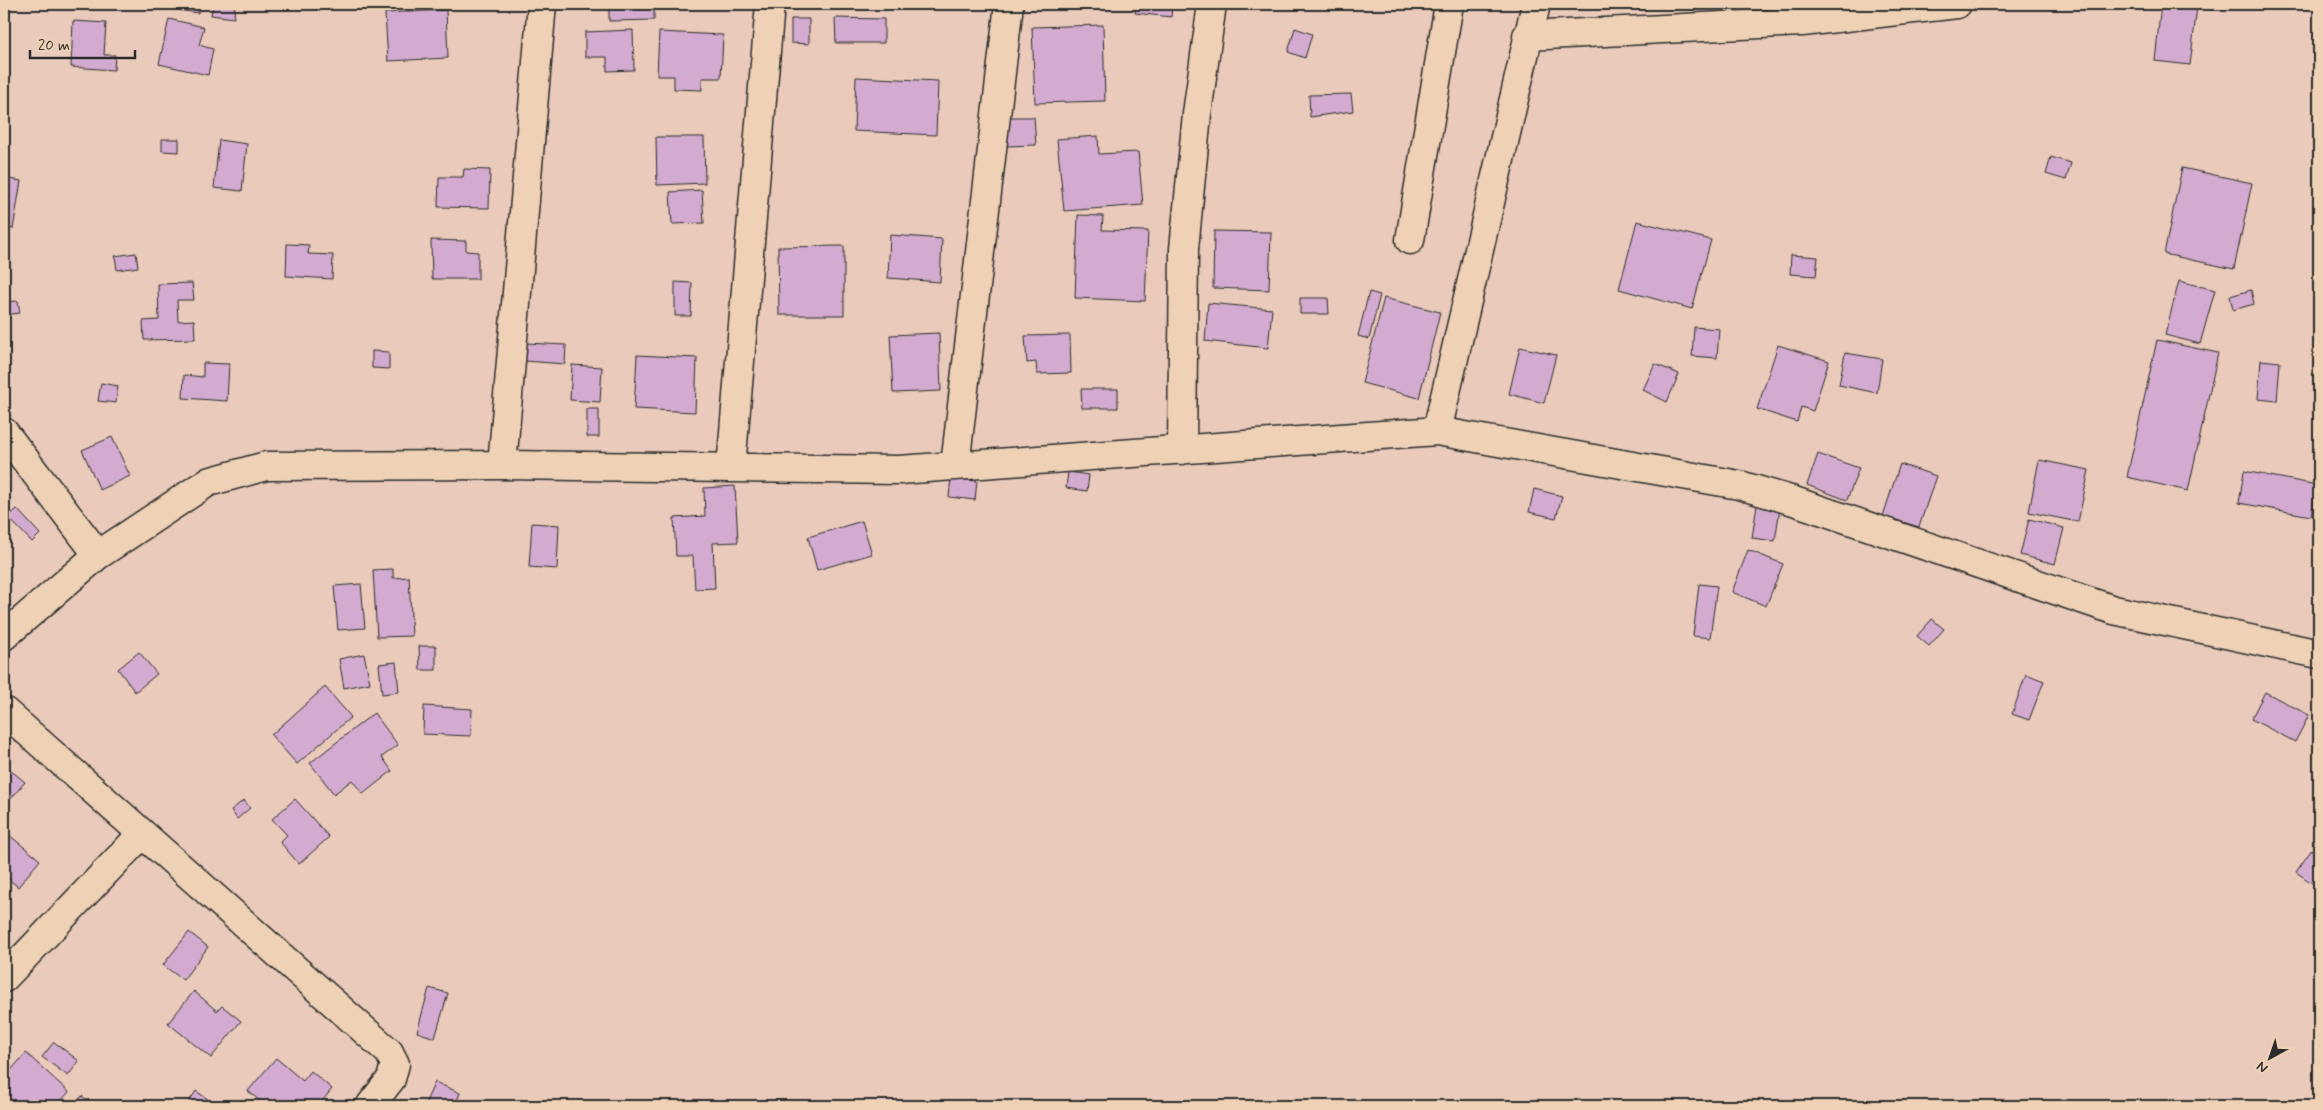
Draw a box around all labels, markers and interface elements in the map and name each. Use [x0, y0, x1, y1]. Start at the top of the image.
scale bar [30, 28, 135, 60]
text: 20 m [38, 36, 70, 56]
north arrow [2246, 1032, 2296, 1082]
text: N [2253, 1057, 2272, 1077]

